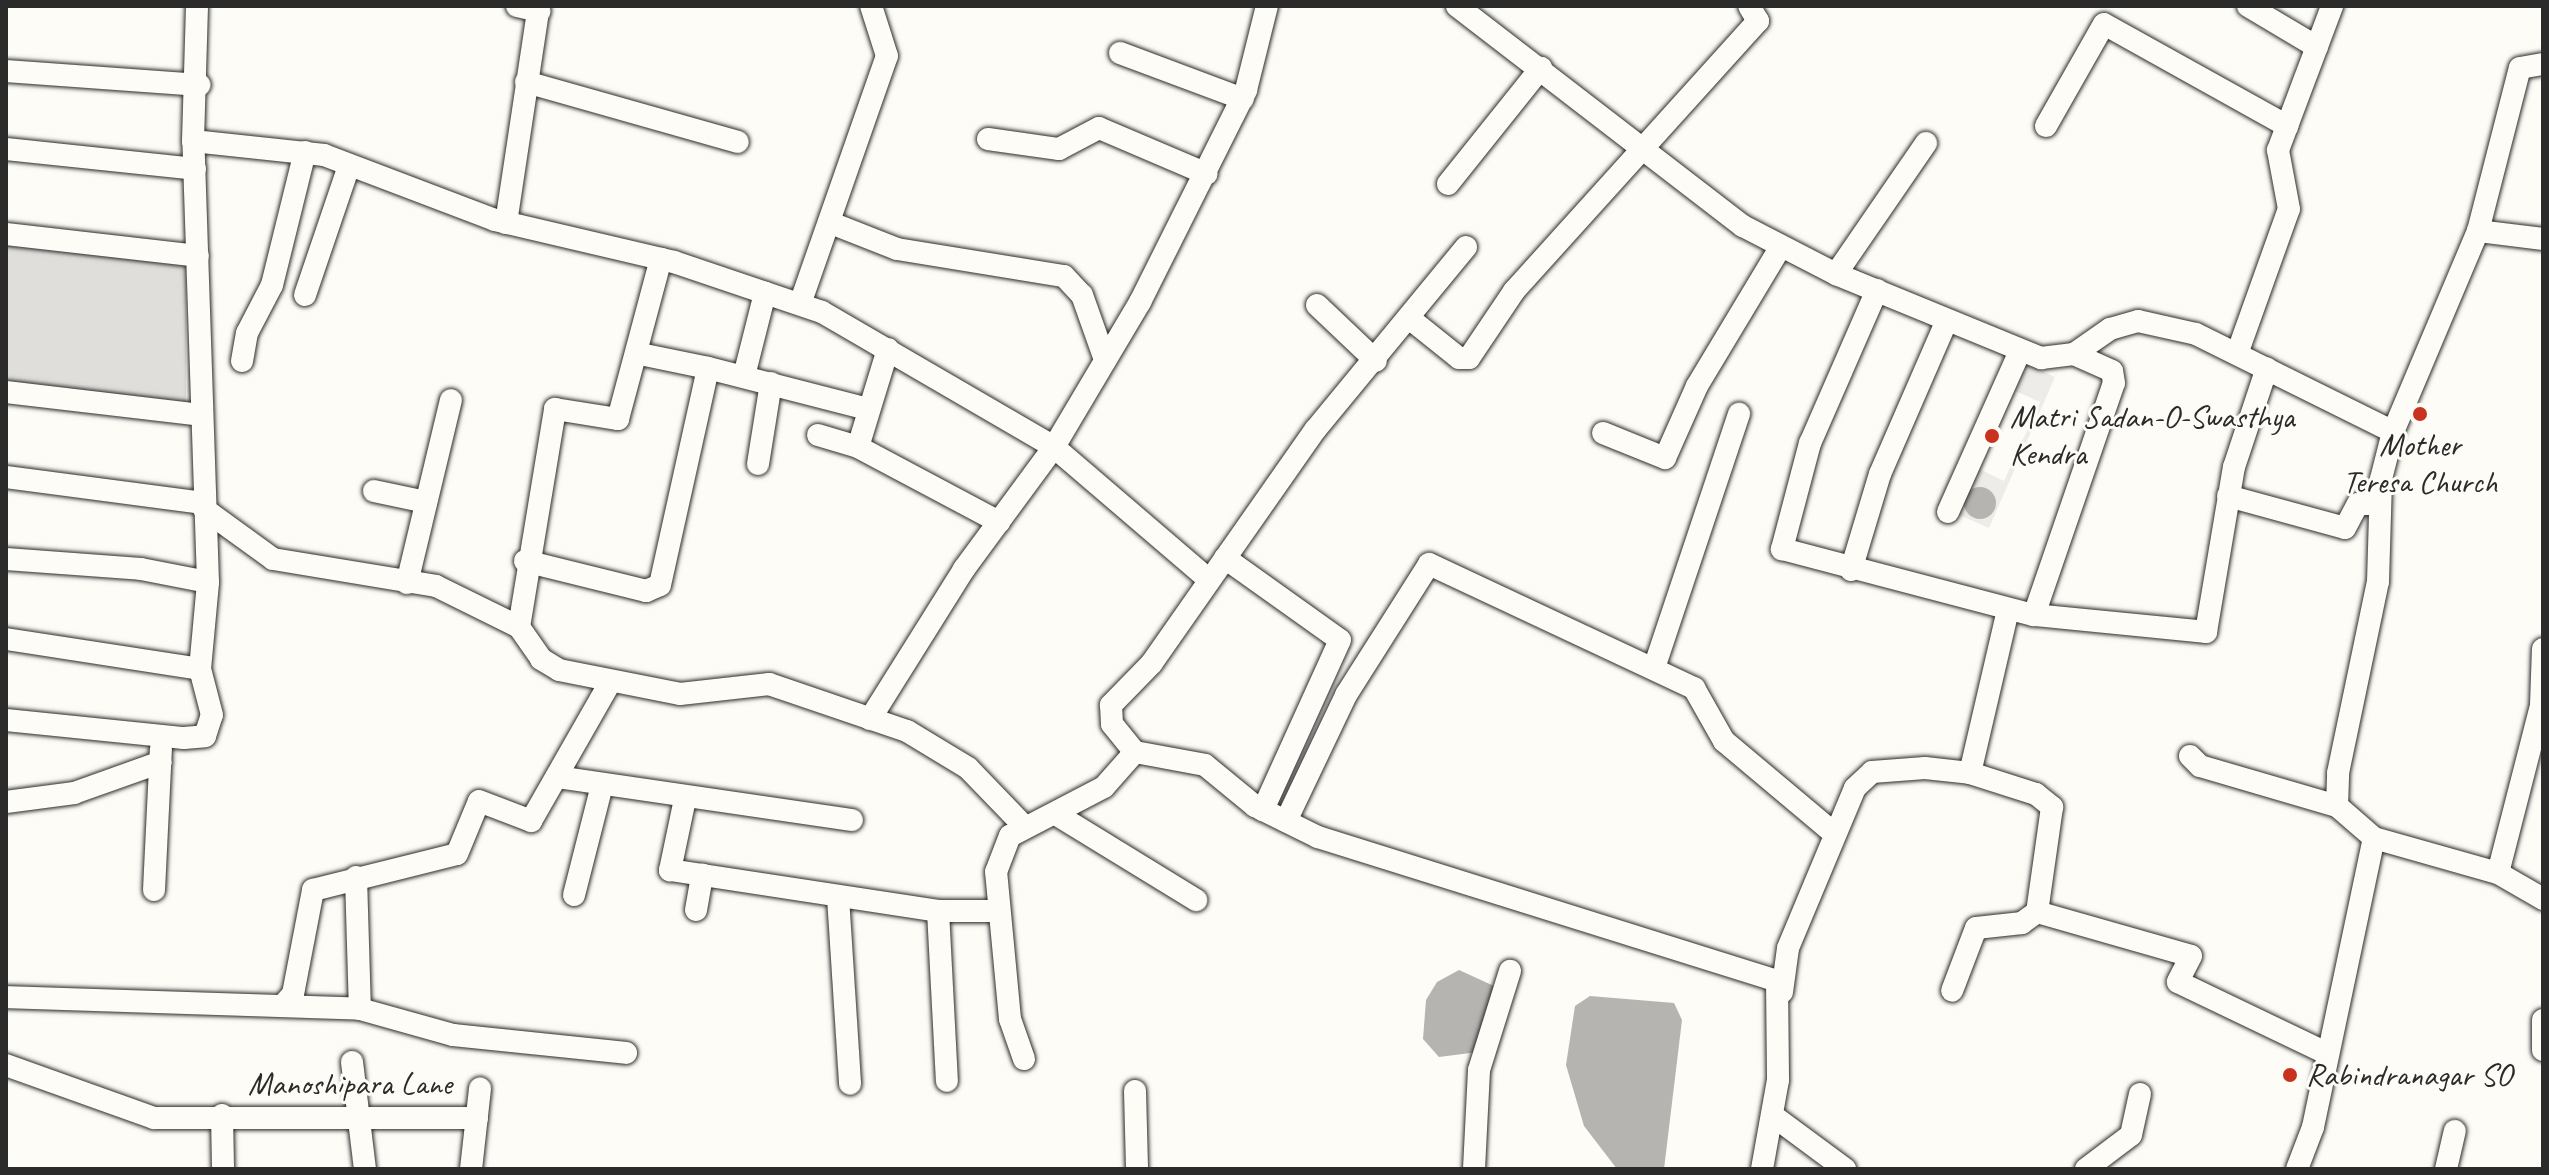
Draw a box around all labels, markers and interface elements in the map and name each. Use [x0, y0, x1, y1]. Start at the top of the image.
place label: Matri Sadan-O-Swasthya Kendra [2010, 399, 2294, 474]
marker: Mother Teresa Church [2411, 405, 2429, 423]
marker: Matri Sadan-O-Swasthya Kendra [1981, 425, 2003, 447]
place label: Mother Teresa Church [2342, 427, 2498, 502]
place label: Rabindranagar SO [2306, 1056, 2512, 1094]
street label: Manoshipara Lane [248, 1065, 452, 1103]
marker: Rabindranagar SO [2281, 1066, 2299, 1084]

